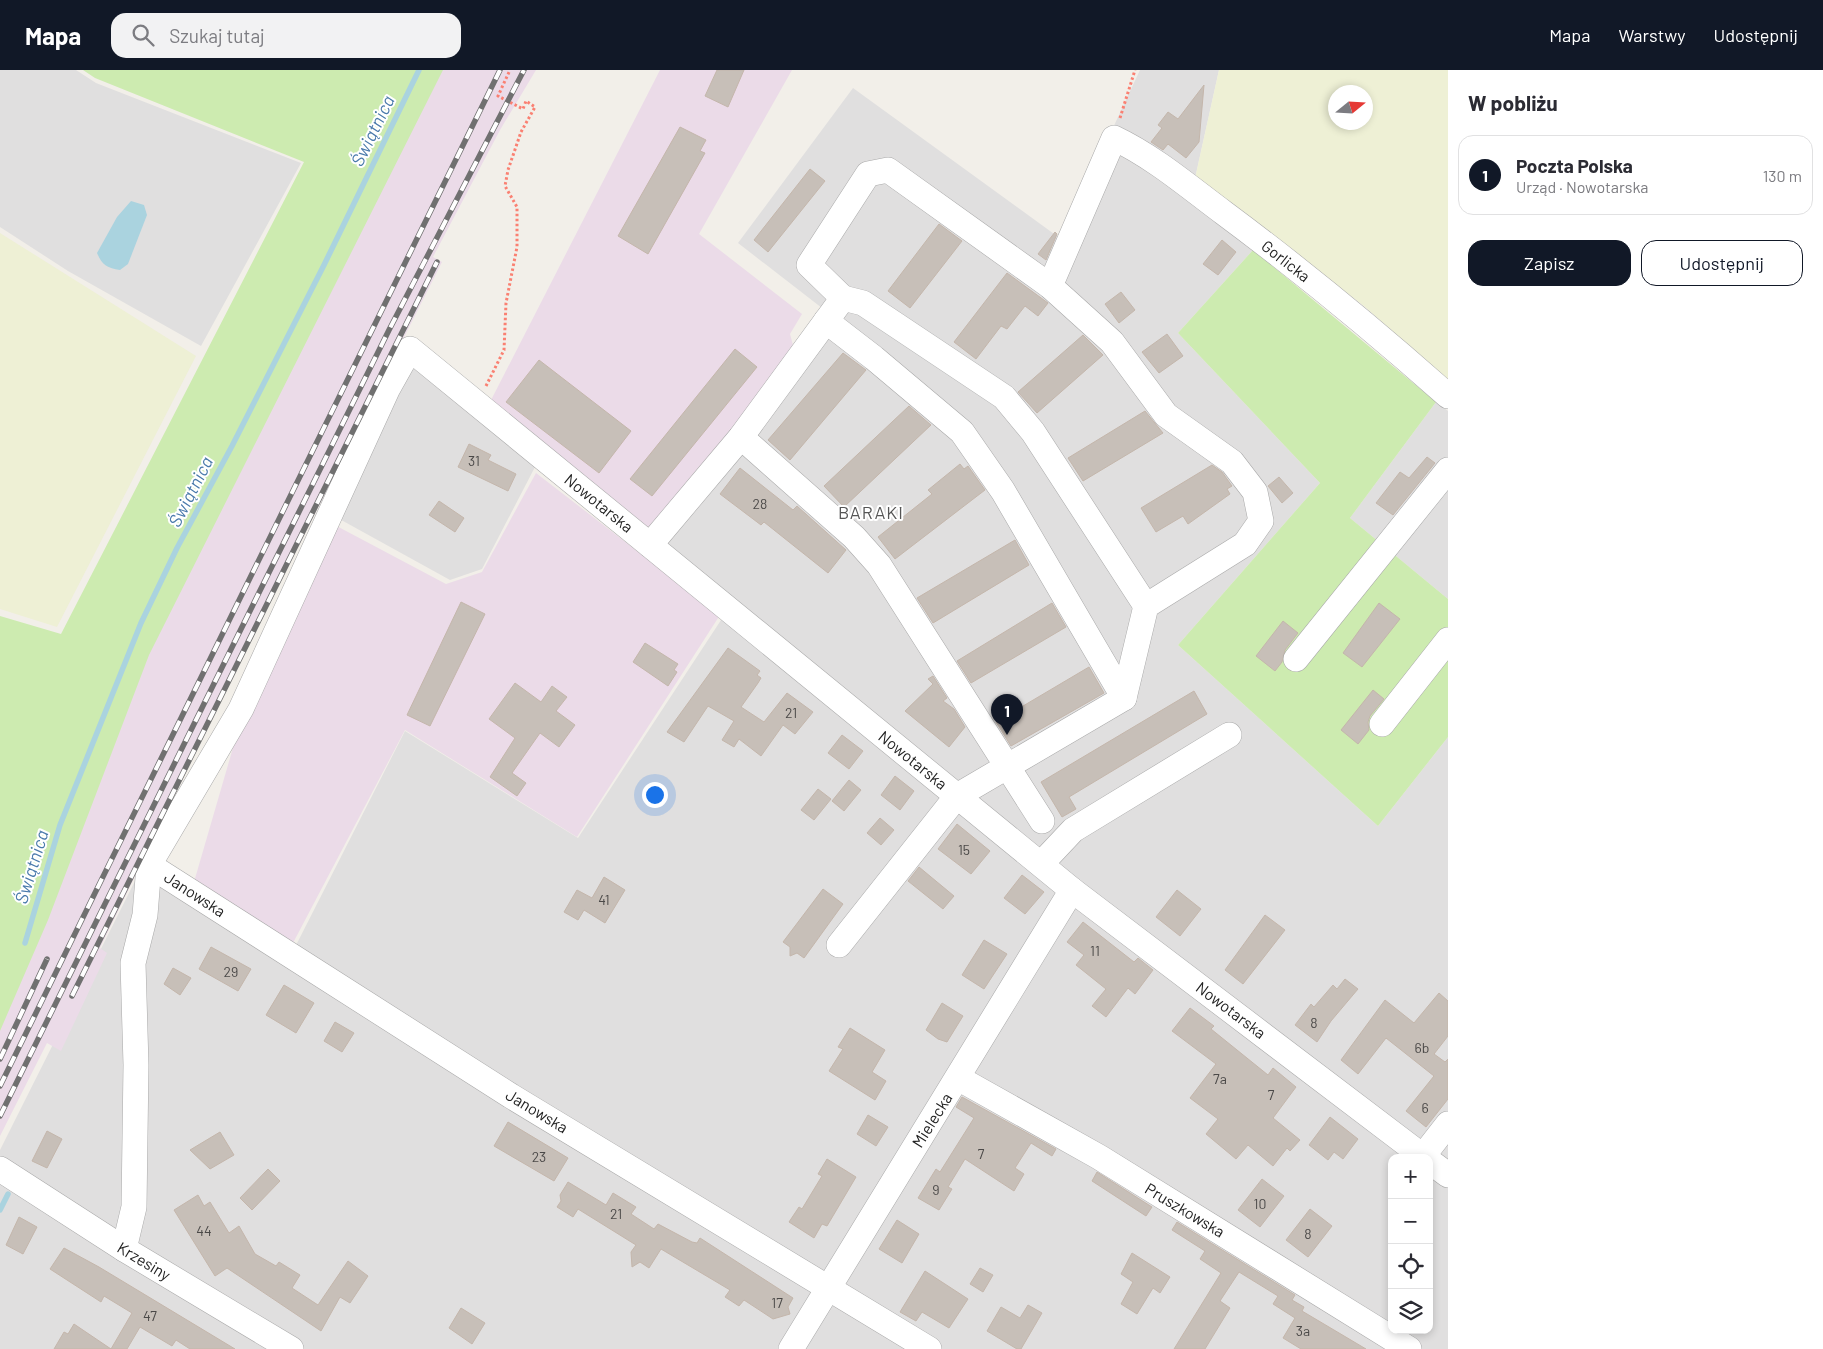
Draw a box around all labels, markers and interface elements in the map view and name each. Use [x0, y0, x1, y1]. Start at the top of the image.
search box [111, 13, 461, 58]
text: Mapa [25, 21, 81, 50]
icon: search [129, 21, 157, 49]
text: Szukaj tutaj [169, 24, 265, 47]
text: Mapa [1549, 24, 1590, 46]
text: Warstwy [1618, 24, 1686, 46]
text: Udostępnij [1714, 24, 1798, 46]
north arrow [1328, 85, 1373, 130]
text: W pobliżu [1468, 90, 1558, 115]
water label: Świątnica [346, 92, 399, 170]
text: Poczta Polska [1516, 154, 1633, 177]
text: 1 [1482, 166, 1488, 185]
text: 130 m [1763, 166, 1802, 185]
text: Urząd · Nowotarska [1516, 177, 1649, 196]
street label: Gorlicka [1258, 236, 1314, 285]
button: Zapisz [1468, 240, 1631, 286]
button: Udostępnij [1641, 240, 1803, 286]
house number: 31 [468, 452, 480, 469]
water label: Świątnica [163, 453, 217, 530]
street label: Nowotarska [561, 469, 637, 536]
house number: 28 [753, 495, 767, 512]
district label: BARAKI [838, 501, 904, 523]
pin: 1 [991, 694, 1023, 735]
house number: 21 [785, 704, 797, 721]
street label: Nowotarska [875, 726, 951, 793]
your location [642, 782, 668, 808]
water label: Świątnica [9, 827, 53, 906]
house number: 15 [958, 841, 970, 858]
street label: Janowska [161, 867, 229, 920]
house number: 41 [598, 891, 610, 908]
house number: 11 [1090, 942, 1100, 959]
house number: 29 [224, 963, 238, 980]
street label: Nowotarska [1193, 977, 1270, 1042]
house number: 8 [1310, 1014, 1318, 1031]
house number: 6b [1415, 1039, 1429, 1056]
house number: 7a [1213, 1070, 1227, 1087]
street label: Janowska [503, 1085, 572, 1137]
house number: 7 [1268, 1086, 1275, 1103]
street label: Mielecka [907, 1089, 956, 1150]
house number: 6 [1421, 1099, 1429, 1116]
house number: 7 [978, 1145, 985, 1162]
house number: 23 [532, 1148, 546, 1165]
map controls [1388, 1154, 1433, 1334]
button: + [1388, 1154, 1433, 1199]
street label: Pruszkowska [1142, 1178, 1229, 1241]
house number: 9 [932, 1181, 940, 1198]
house number: 10 [1254, 1195, 1266, 1212]
button: − [1388, 1199, 1433, 1244]
house number: 21 [610, 1205, 622, 1222]
house number: 44 [196, 1222, 212, 1239]
house number: 8 [1304, 1225, 1312, 1242]
street label: Krzesiny [114, 1237, 175, 1284]
button: locate [1388, 1244, 1433, 1289]
button: layers [1388, 1289, 1433, 1334]
house number: 17 [771, 1294, 783, 1311]
house number: 47 [143, 1307, 157, 1324]
house number: 3a [1296, 1322, 1310, 1339]

